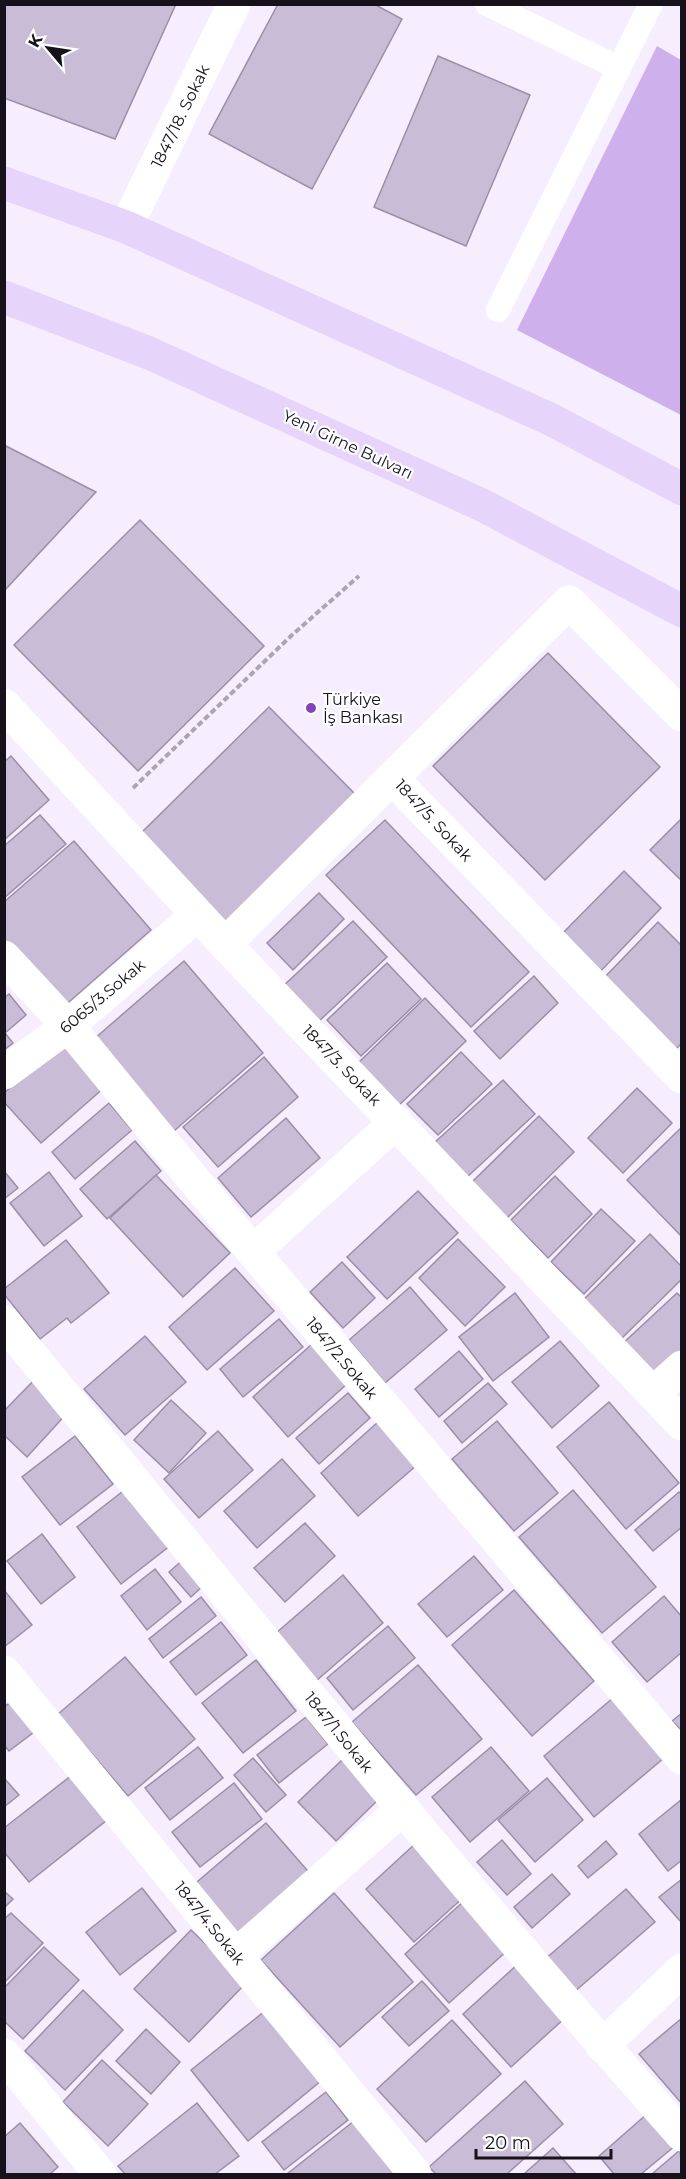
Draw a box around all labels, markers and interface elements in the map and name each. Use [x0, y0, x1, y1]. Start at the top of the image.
north arrow [18, 18, 78, 78]
text: K [24, 30, 47, 51]
street label: 1847/18. Sokak [147, 61, 214, 171]
street label: Yeni Girne Bulvarı [280, 406, 416, 483]
place label: Türkiye İş Bankası [323, 690, 403, 727]
marker: Türkiye İş Bankası [304, 701, 318, 715]
street label: 1847/5. Sokak [391, 776, 477, 865]
street label: 6065/3.Sokak [56, 955, 149, 1038]
street label: 1847/3. Sokak [298, 1021, 385, 1110]
street label: 1847/2.Sokak [302, 1314, 382, 1403]
street label: 1847/1.Sokak [300, 1688, 377, 1777]
street label: 1847/4.Sokak [170, 1878, 249, 1969]
scale bar [476, 2122, 611, 2160]
text: 20 m [485, 2132, 531, 2154]

